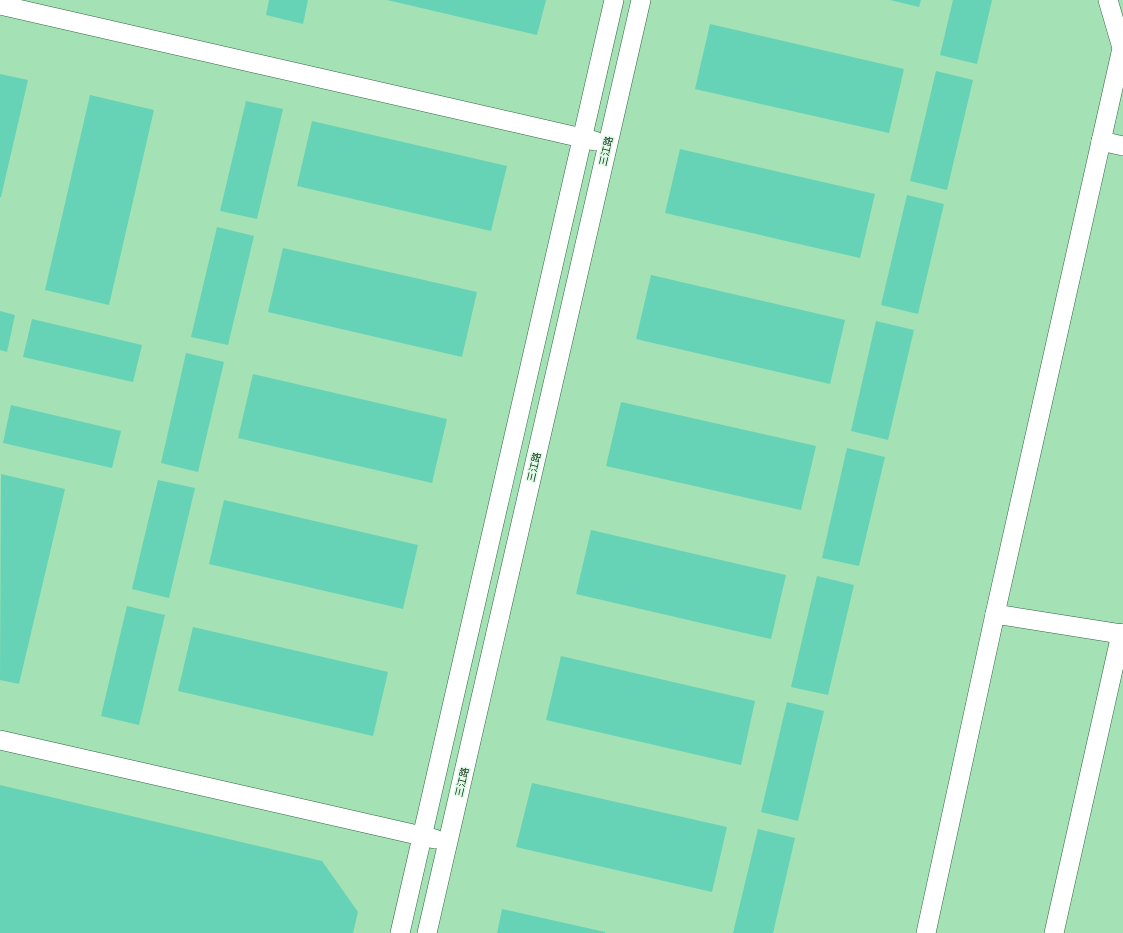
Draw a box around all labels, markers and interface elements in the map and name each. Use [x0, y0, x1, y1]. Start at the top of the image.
street label: 三江路 [596, 135, 616, 167]
street label: 三江路 [524, 451, 544, 483]
street label: 三江路 [452, 766, 472, 798]

